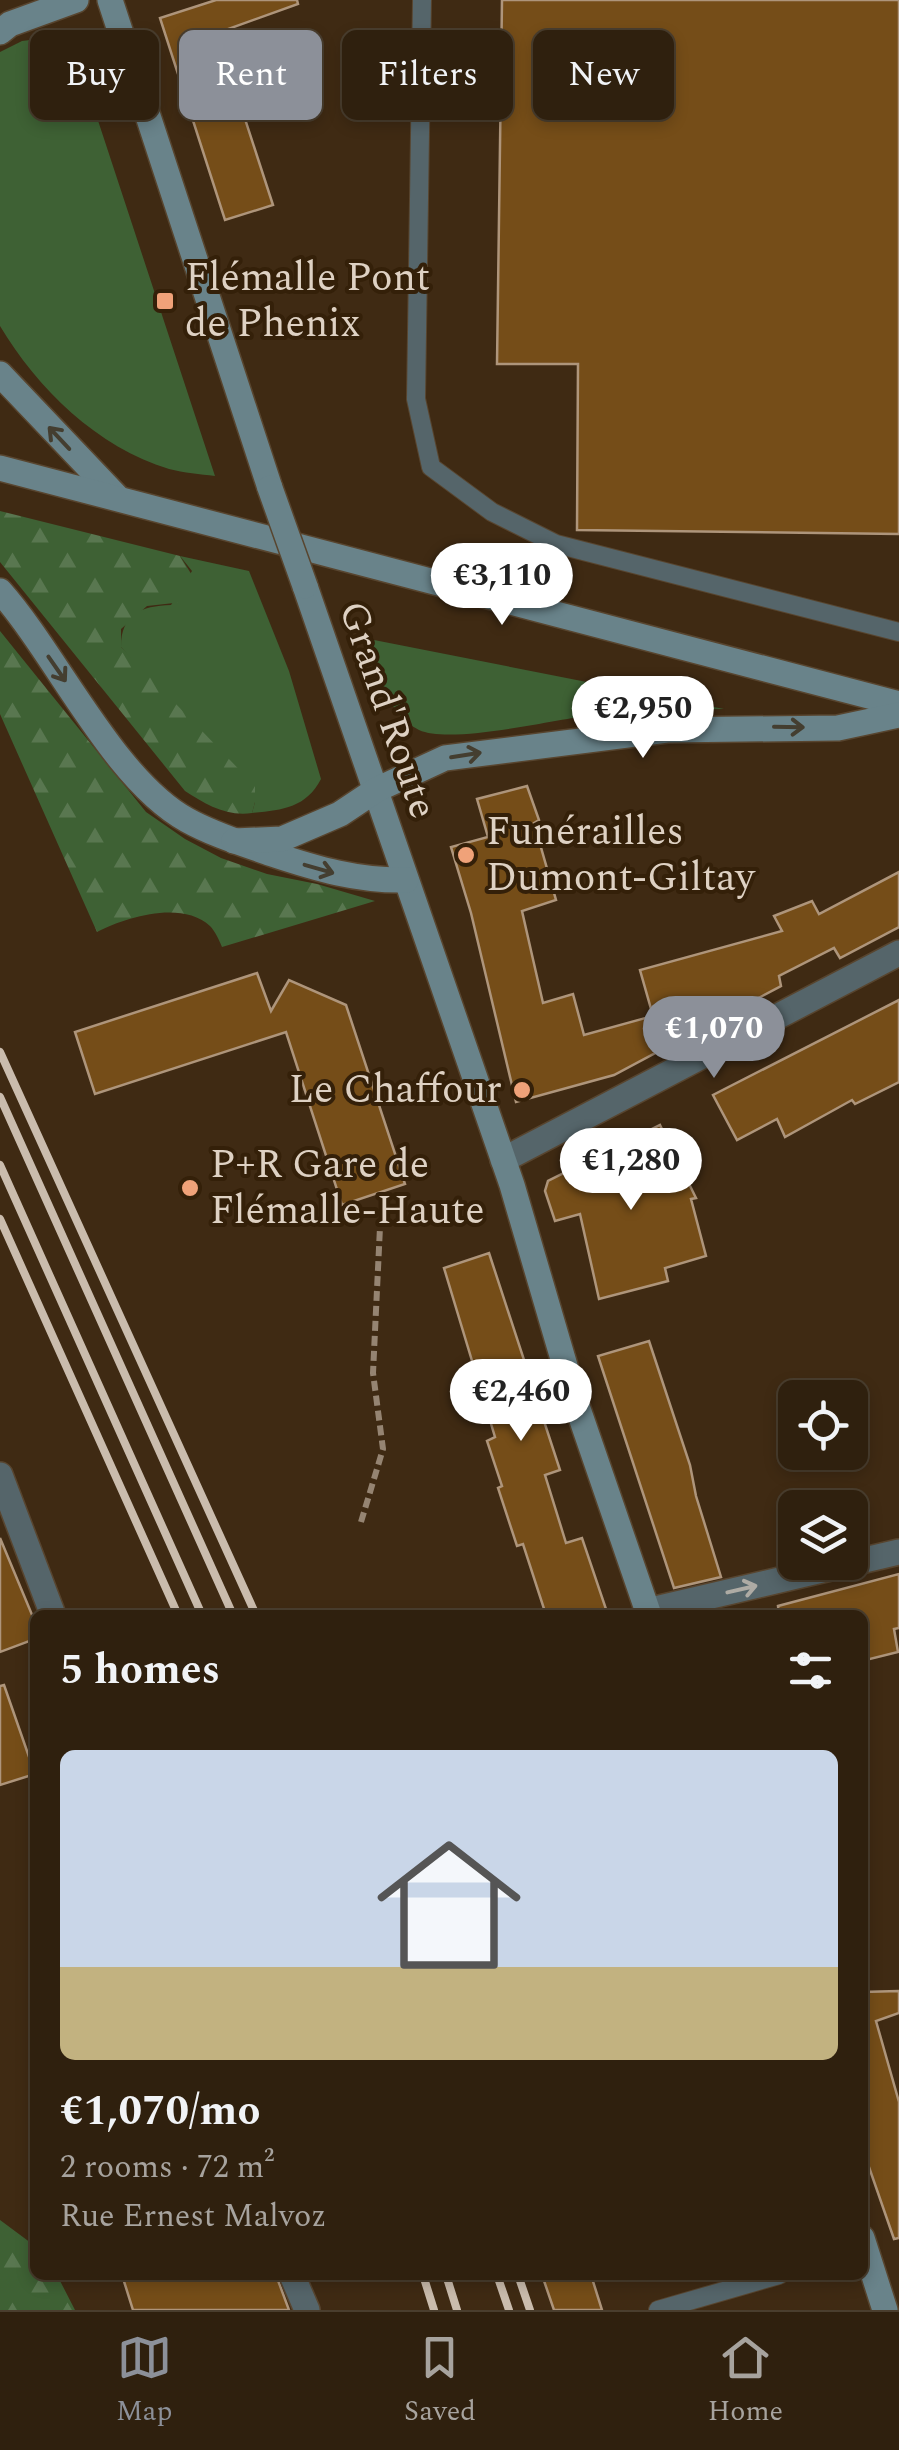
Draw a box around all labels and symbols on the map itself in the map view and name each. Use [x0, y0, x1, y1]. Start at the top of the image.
place label: Flémalle Pont de Phenix [185, 248, 430, 355]
marker: Flémalle Pont de Phenix [154, 290, 176, 312]
one-way arrow [47, 427, 71, 451]
pin: €3,110 [421, 543, 583, 628]
street label: Grand'Route [321, 593, 453, 827]
one-way arrow [47, 655, 68, 683]
pin: €2,950 [562, 676, 724, 761]
one-way arrow [772, 718, 805, 736]
one-way arrow [449, 745, 482, 764]
place label: Funérailles Dumont-Giltay [486, 802, 757, 909]
marker: Funérailles Dumont-Giltay [455, 844, 477, 866]
one-way arrow [302, 860, 334, 879]
pin: €1,070 [633, 996, 795, 1081]
place label: Le Chaffour [289, 1060, 502, 1121]
marker: Le Chaffour [511, 1079, 533, 1101]
pin: €1,280 [550, 1128, 712, 1213]
place label: P+R Gare de Flémalle-Haute [210, 1135, 485, 1242]
marker: P+R Gare de Flémalle-Haute [179, 1177, 201, 1199]
pin: €2,460 [440, 1359, 602, 1444]
one-way arrow [725, 1579, 757, 1597]

